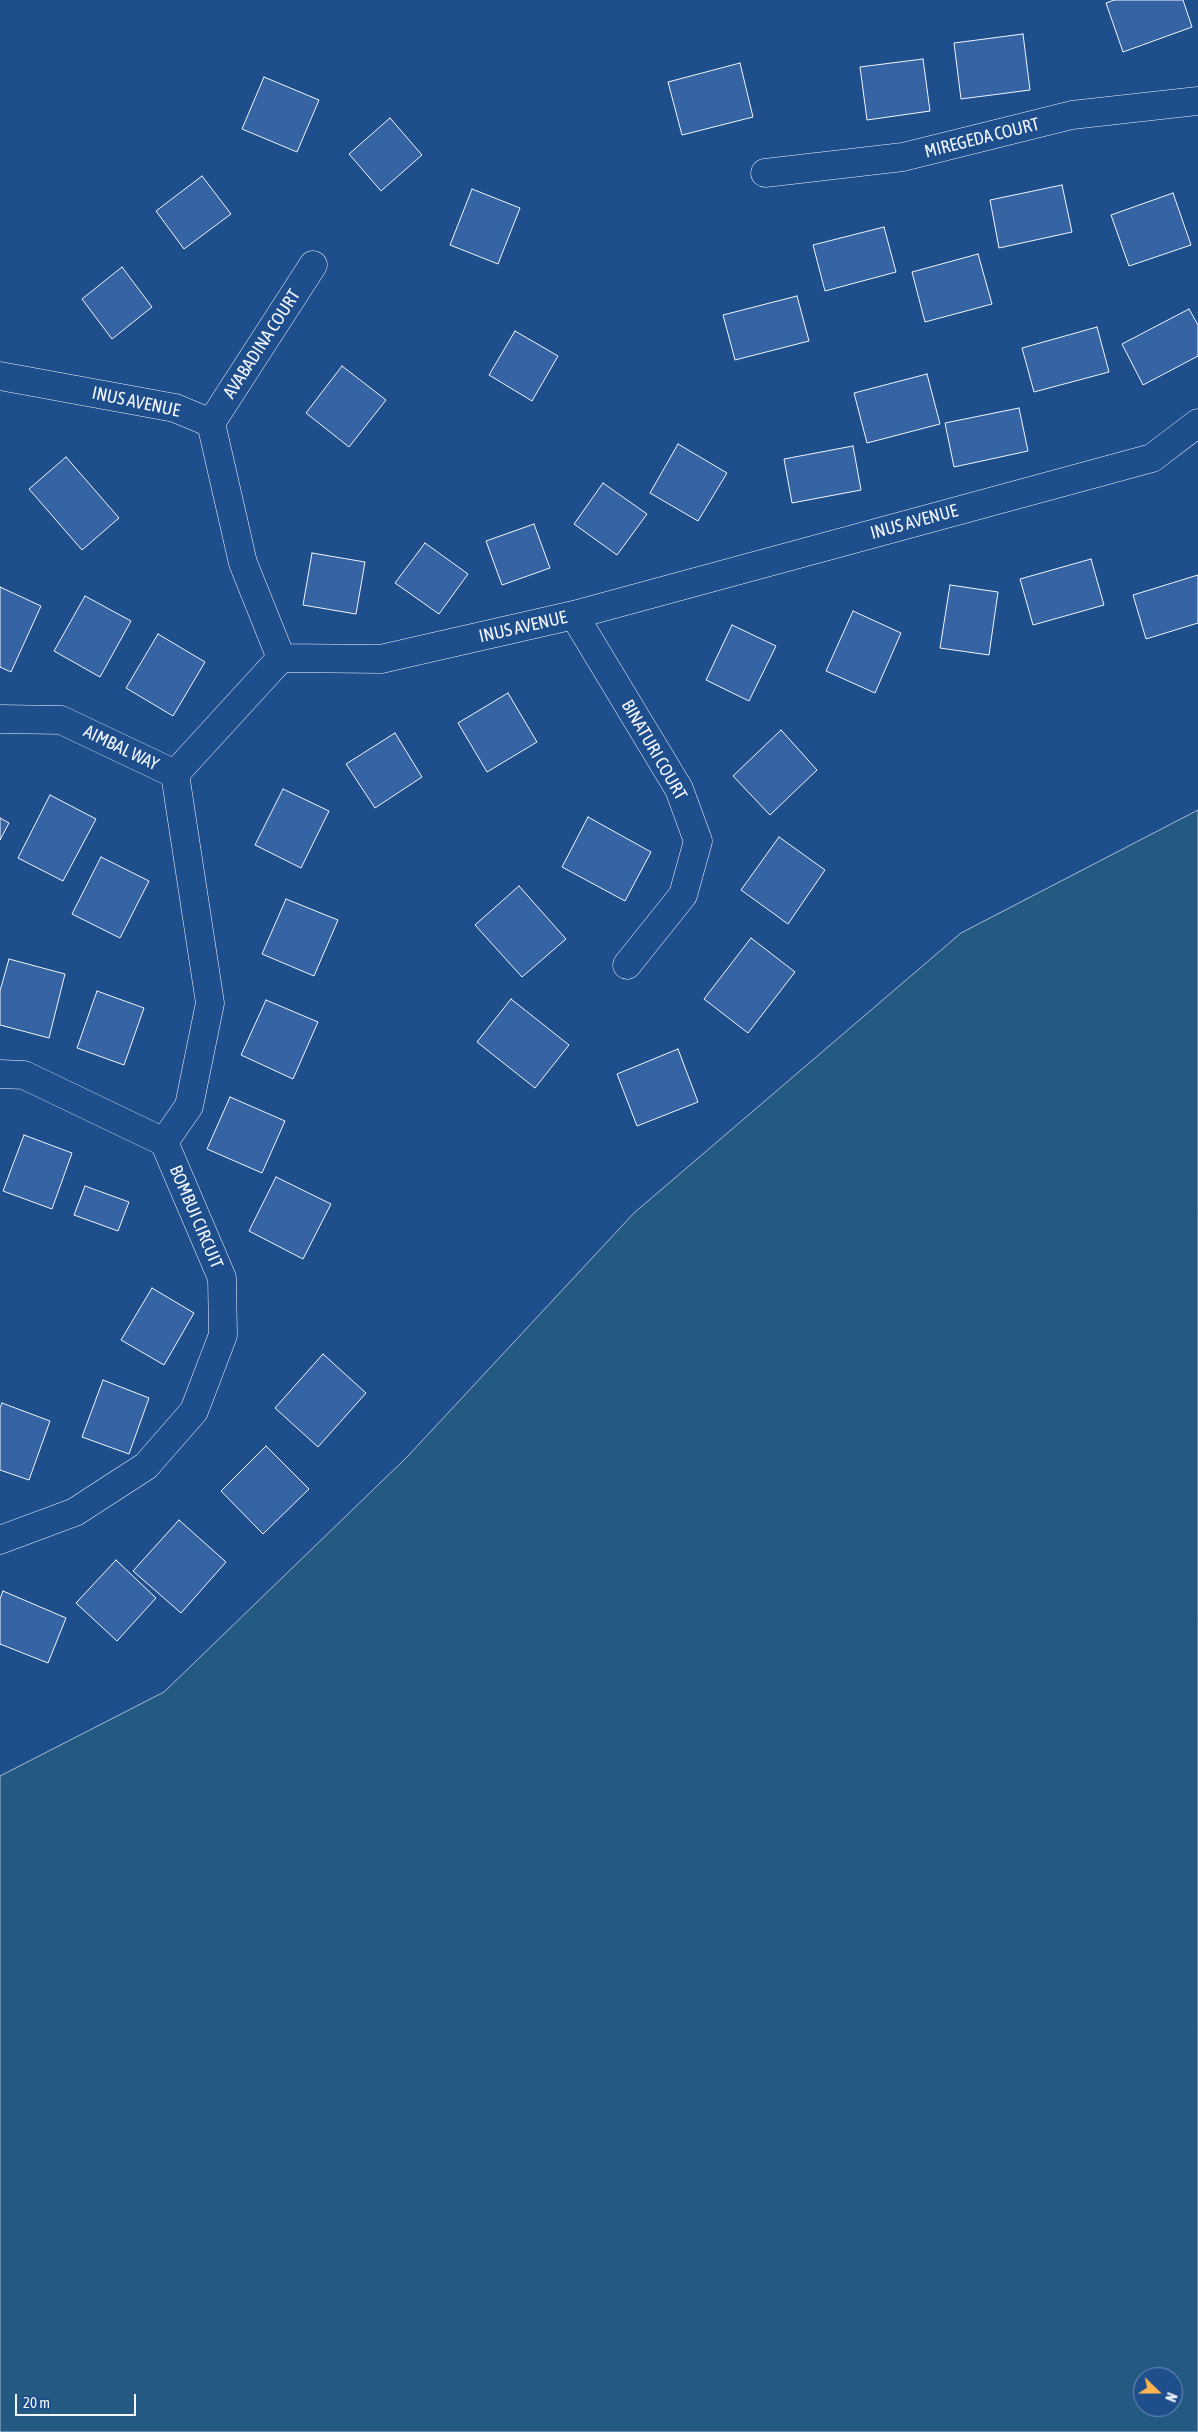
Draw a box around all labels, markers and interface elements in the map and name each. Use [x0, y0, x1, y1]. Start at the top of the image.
street label: MIREGEDA COURT [922, 113, 1042, 163]
street label: AVABADINA COURT [219, 286, 305, 402]
street label: INUS AVENUE [90, 382, 182, 422]
street label: INUS AVENUE [868, 500, 960, 544]
street label: INUS AVENUE [477, 606, 569, 648]
street label: BINATURI COURT [617, 696, 691, 804]
street label: AIMBAL WAY [80, 721, 162, 775]
street label: BOMBUI CIRCUIT [165, 1162, 227, 1272]
north arrow [1133, 2367, 1183, 2417]
scale bar [18, 2384, 139, 2416]
text: N [1162, 2390, 1180, 2404]
text: 20 m [23, 2394, 50, 2411]

